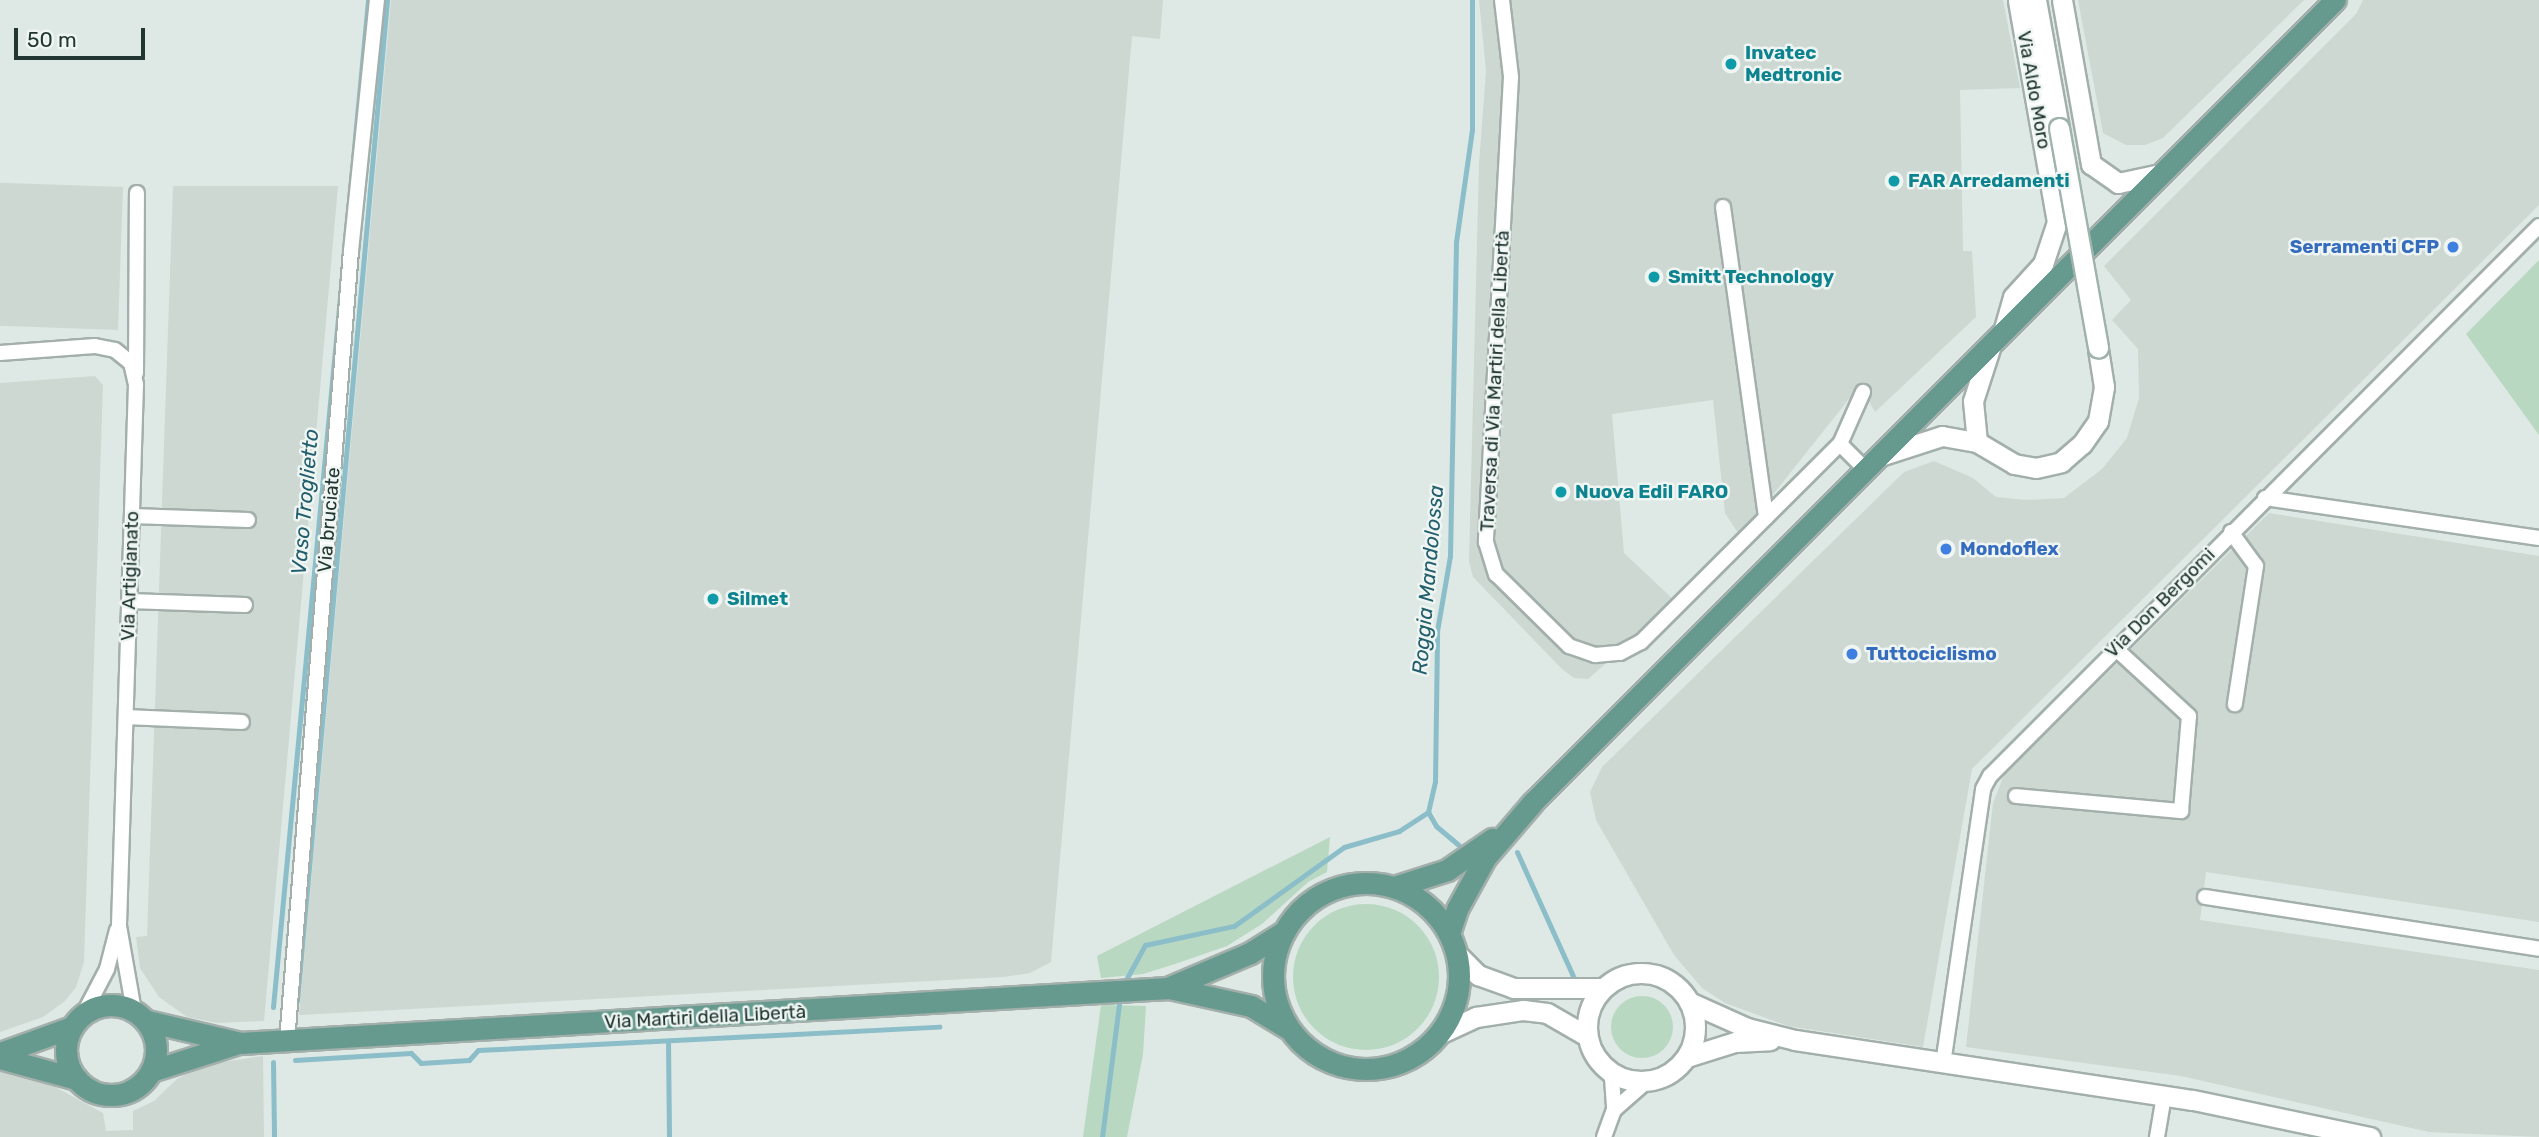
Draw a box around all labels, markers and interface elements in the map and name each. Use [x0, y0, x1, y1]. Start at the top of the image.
scale bar [18, 14, 149, 58]
text: 50 m [27, 27, 77, 52]
street label: Via Aldo Moro [2012, 29, 2056, 151]
place label: Invatec Medtronic [1745, 42, 1842, 86]
marker: Invatec Medtronic [1723, 56, 1739, 72]
place label: FAR Arredamenti [1908, 170, 2070, 192]
marker: FAR Arredamenti [1886, 173, 1902, 189]
street label: Traversa di Via Martiri della Libertà [1476, 229, 1514, 533]
place label: Serramenti CFP [2290, 236, 2439, 258]
marker: Serramenti CFP [2445, 239, 2461, 255]
place label: Smitt Technology [1668, 266, 1835, 288]
marker: Smitt Technology [1646, 269, 1662, 285]
water label: Vaso Troglietto [286, 428, 324, 576]
street label: Via bruciate [313, 466, 345, 574]
place label: Nuova Edil FARO [1575, 481, 1728, 503]
water label: Roggia Mandolossa [1407, 484, 1449, 676]
marker: Nuova Edil FARO [1553, 484, 1569, 500]
street label: Via Artigianato [116, 510, 144, 642]
place label: Mondoflex [1960, 538, 2059, 560]
marker: Mondoflex [1938, 541, 1954, 557]
street label: Via Don Bergomi [2100, 543, 2220, 663]
place label: Silmet [727, 588, 788, 610]
marker: Silmet [705, 591, 721, 607]
place label: Tuttociclismo [1866, 643, 1997, 665]
marker: Tuttociclismo [1844, 646, 1860, 662]
street label: Via Martiri della Libertà [603, 1000, 807, 1034]

